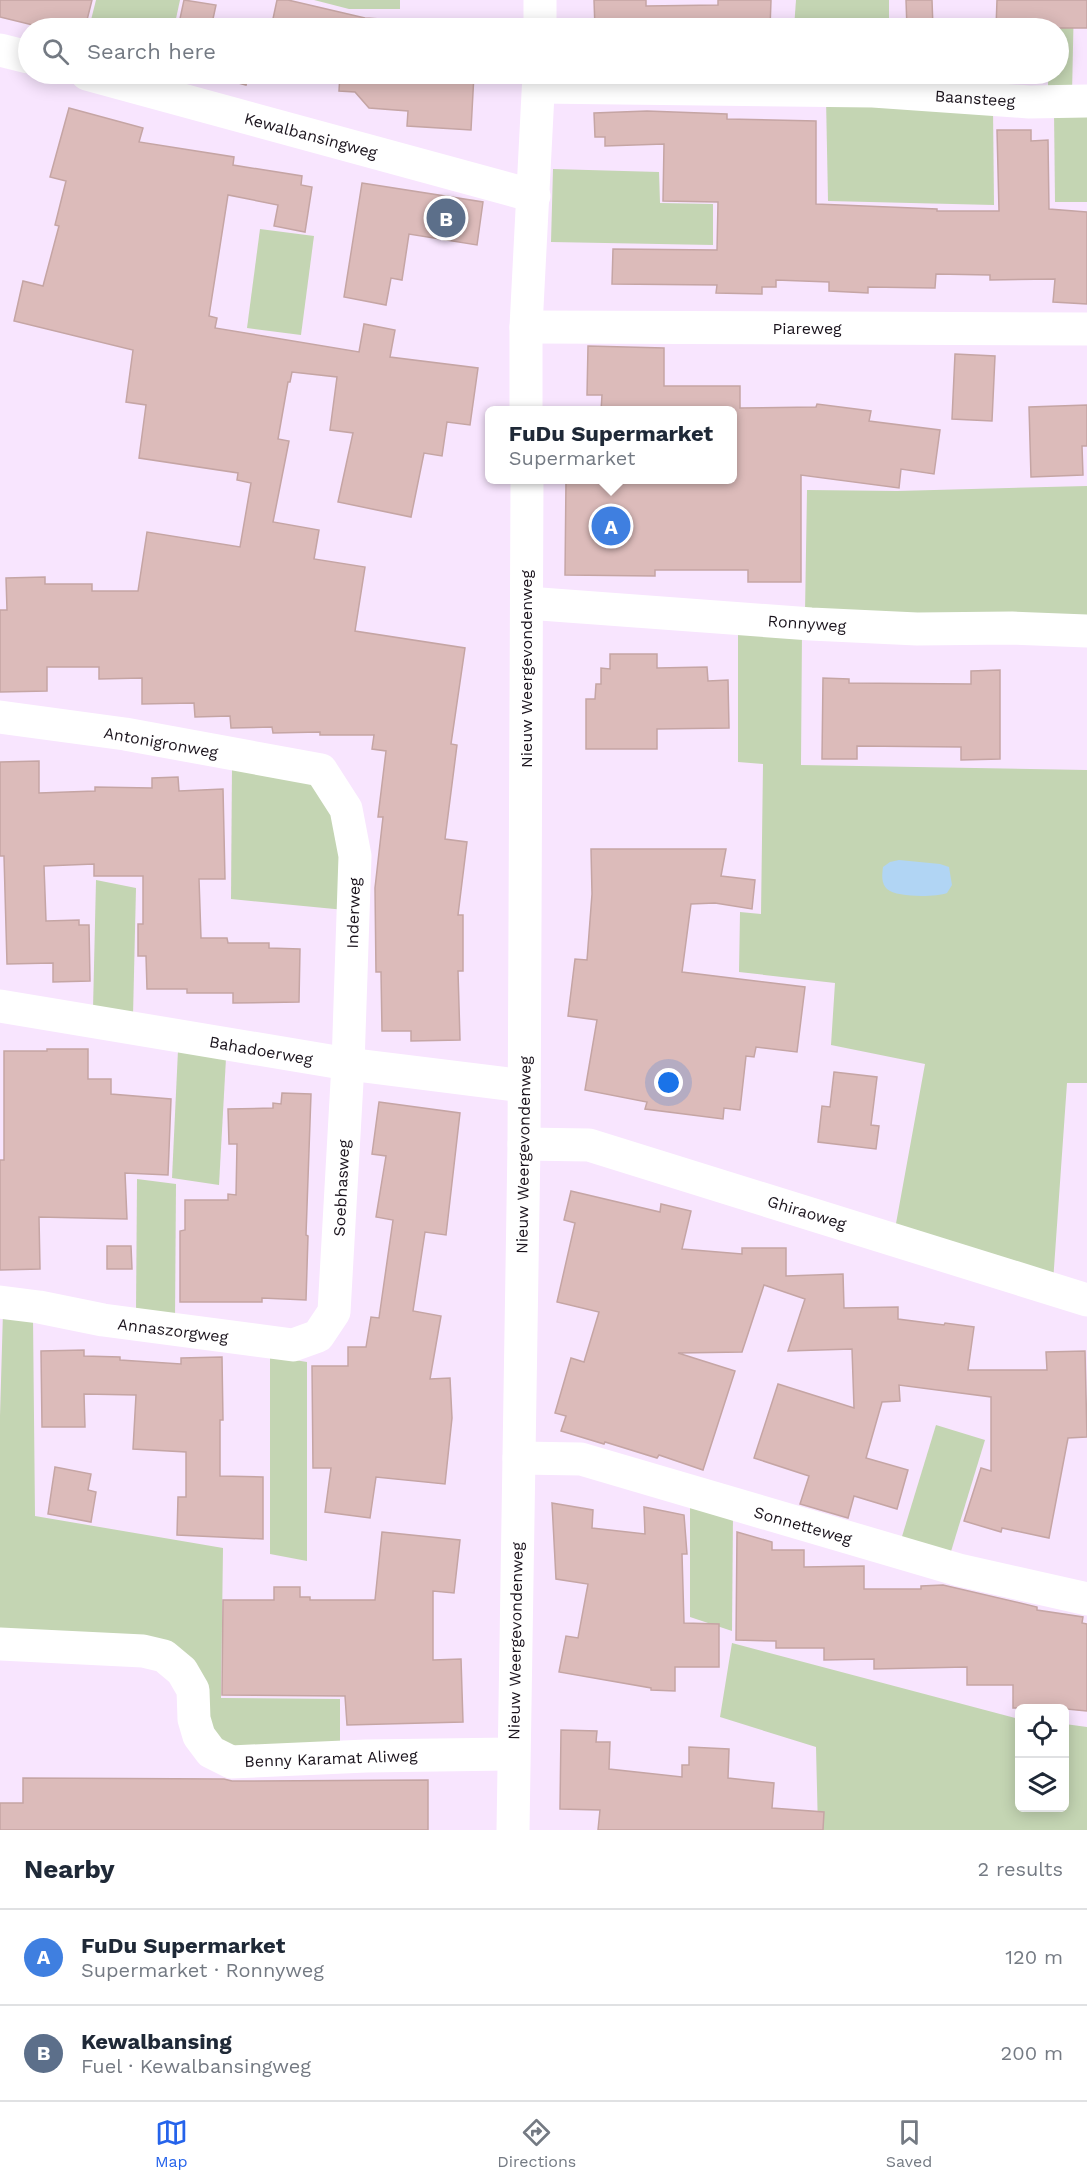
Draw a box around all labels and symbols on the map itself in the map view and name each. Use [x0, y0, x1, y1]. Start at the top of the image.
street label: Baansteeg [934, 86, 1016, 111]
street label: Kewalbansingweg [242, 109, 380, 162]
pin: B [426, 196, 466, 240]
street label: Piareweg [772, 319, 842, 338]
pin: A [592, 504, 630, 548]
street label: Nieuw Weergevondenweg [517, 570, 536, 768]
street label: Ronnyweg [767, 611, 847, 636]
street label: Antonigronweg [102, 723, 220, 762]
street label: Inderweg [343, 877, 364, 949]
street label: Bahadoerweg [208, 1032, 315, 1069]
street label: Nieuw Weergevondenweg [512, 1055, 535, 1254]
your location [654, 1068, 683, 1097]
street label: Soebhasweg [329, 1139, 354, 1237]
street label: Ghiraoweg [765, 1192, 849, 1234]
street label: Annaszorgweg [117, 1314, 230, 1347]
street label: Sonnetteweg [752, 1502, 854, 1549]
street label: Nieuw Weergevondenweg [504, 1541, 527, 1740]
street label: Benny Karamat Aliweg [244, 1746, 418, 1771]

